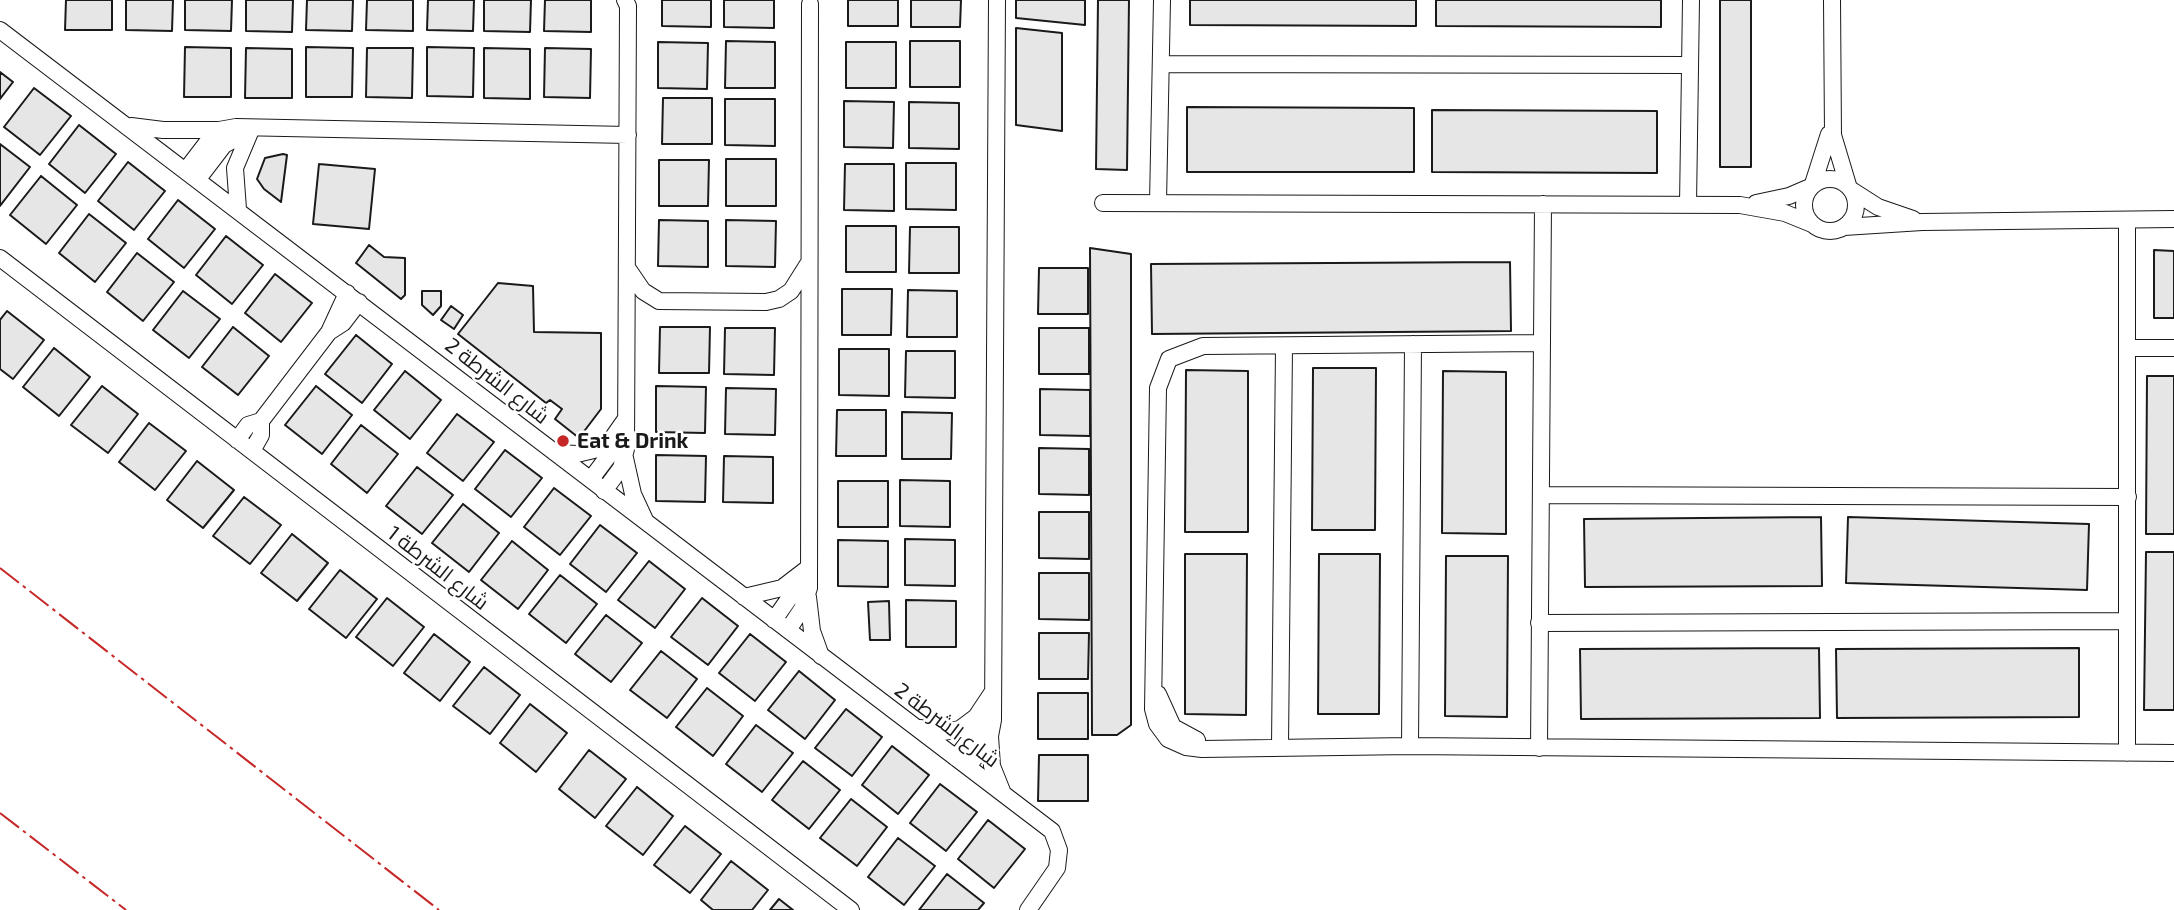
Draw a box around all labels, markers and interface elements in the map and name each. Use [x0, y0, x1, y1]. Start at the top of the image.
street label: شارع الشرطة 2 [440, 333, 554, 429]
place label: Eat & Drink [577, 428, 688, 454]
marker: Eat & Drink [555, 433, 571, 449]
street label: شارع الشرطة 1 [382, 521, 494, 615]
street label: شارع الشرطة 2 [889, 677, 1005, 773]

